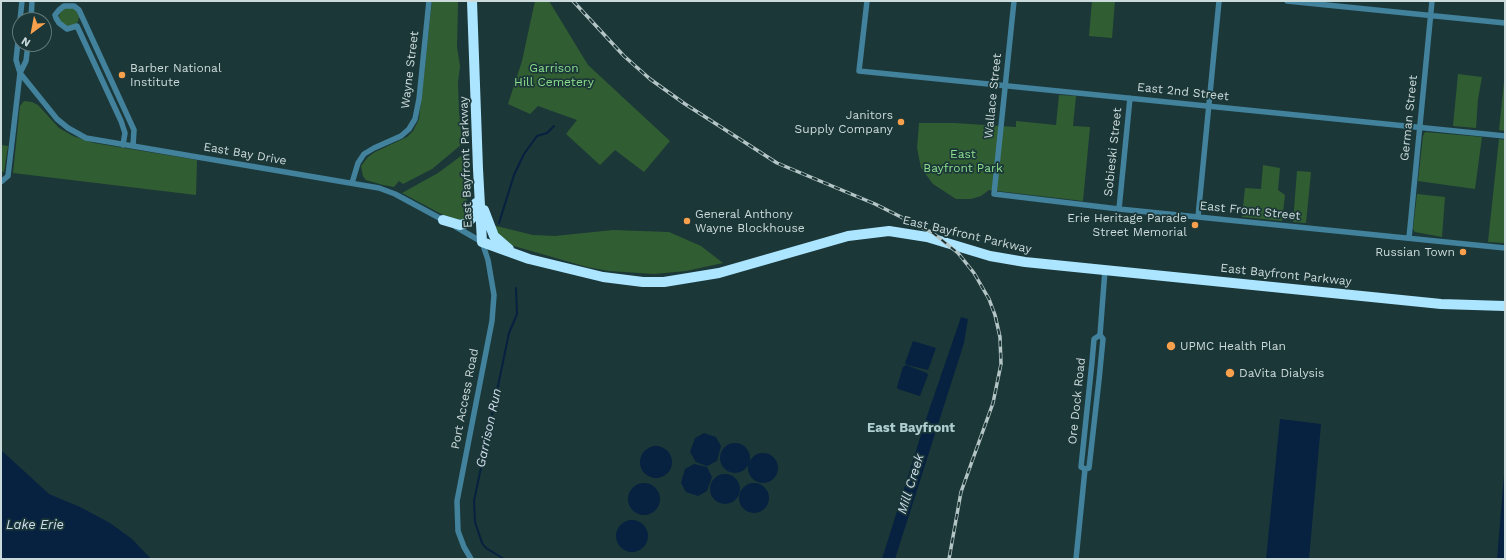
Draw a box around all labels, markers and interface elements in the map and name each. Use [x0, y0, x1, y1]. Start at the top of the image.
north arrow [12, 12, 52, 52]
street label: Wayne Street [398, 30, 422, 110]
text: N [19, 34, 33, 49]
street label: Wallace Street [981, 53, 1005, 139]
place label: Barber National Institute [130, 61, 222, 89]
park label: Garrison Hill Cemetery [514, 61, 594, 89]
marker: Barber National Institute [117, 70, 127, 80]
street label: German Street [1397, 74, 1421, 162]
street label: East 2nd Street [1136, 80, 1230, 104]
street label: East Bayfront Parkway [457, 96, 475, 228]
street label: Sobieski Street [1101, 107, 1125, 197]
place label: Janitors Supply Company [795, 108, 893, 136]
marker: Janitors Supply Company [896, 117, 906, 127]
street label: East Bay Drive [202, 140, 288, 168]
park label: East Bayfront Park [923, 147, 1003, 175]
street label: East Front Street [1199, 199, 1301, 223]
place label: General Anthony Wayne Blockhouse [695, 207, 805, 235]
place label: Erie Heritage Parade Street Memorial [1067, 211, 1187, 239]
street label: East Bayfront Parkway [901, 213, 1033, 257]
marker: General Anthony Wayne Blockhouse [682, 216, 692, 226]
marker: Erie Heritage Parade Street Memorial [1190, 220, 1200, 230]
place label: Russian Town [1375, 245, 1455, 259]
marker: Russian Town [1458, 247, 1468, 257]
street label: East Bayfront Parkway [1220, 261, 1352, 289]
place label: UPMC Health Plan [1180, 339, 1286, 353]
marker: UPMC Health Plan [1165, 340, 1177, 352]
street label: Port Access Road [448, 347, 482, 451]
street label: Ore Dock Road [1065, 357, 1089, 445]
place label: DaVita Dialysis [1239, 366, 1324, 380]
marker: DaVita Dialysis [1224, 367, 1236, 379]
water label: Garrison Run [473, 387, 505, 469]
district label: East Bayfront [867, 420, 955, 436]
water label: Mill Creek [894, 452, 928, 516]
water label: Lake Erie [6, 517, 64, 533]

